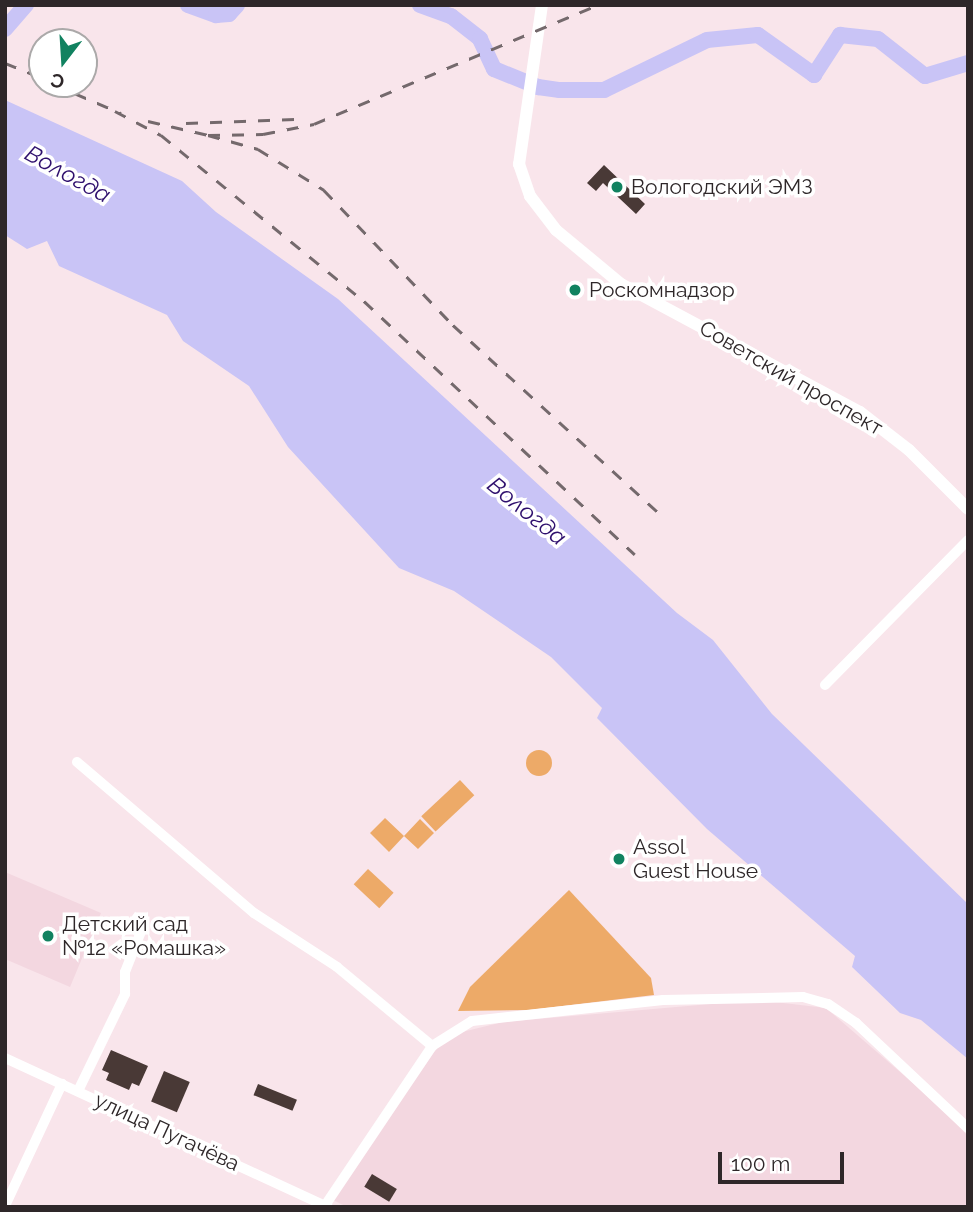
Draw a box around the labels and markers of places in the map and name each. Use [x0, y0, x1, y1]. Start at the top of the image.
place label: Вологодский ЭМЗ [631, 174, 813, 200]
marker: Вологодский ЭМЗ [609, 179, 625, 195]
place label: Роскомнадзор [589, 277, 735, 303]
marker: Роскомнадзор [567, 282, 583, 298]
place label: Assol Guest House [633, 834, 758, 884]
marker: Assol Guest House [611, 851, 627, 867]
place label: Детский сад №12 «Ромашка» [62, 911, 226, 961]
marker: Детский сад №12 «Ромашка» [40, 928, 56, 944]

